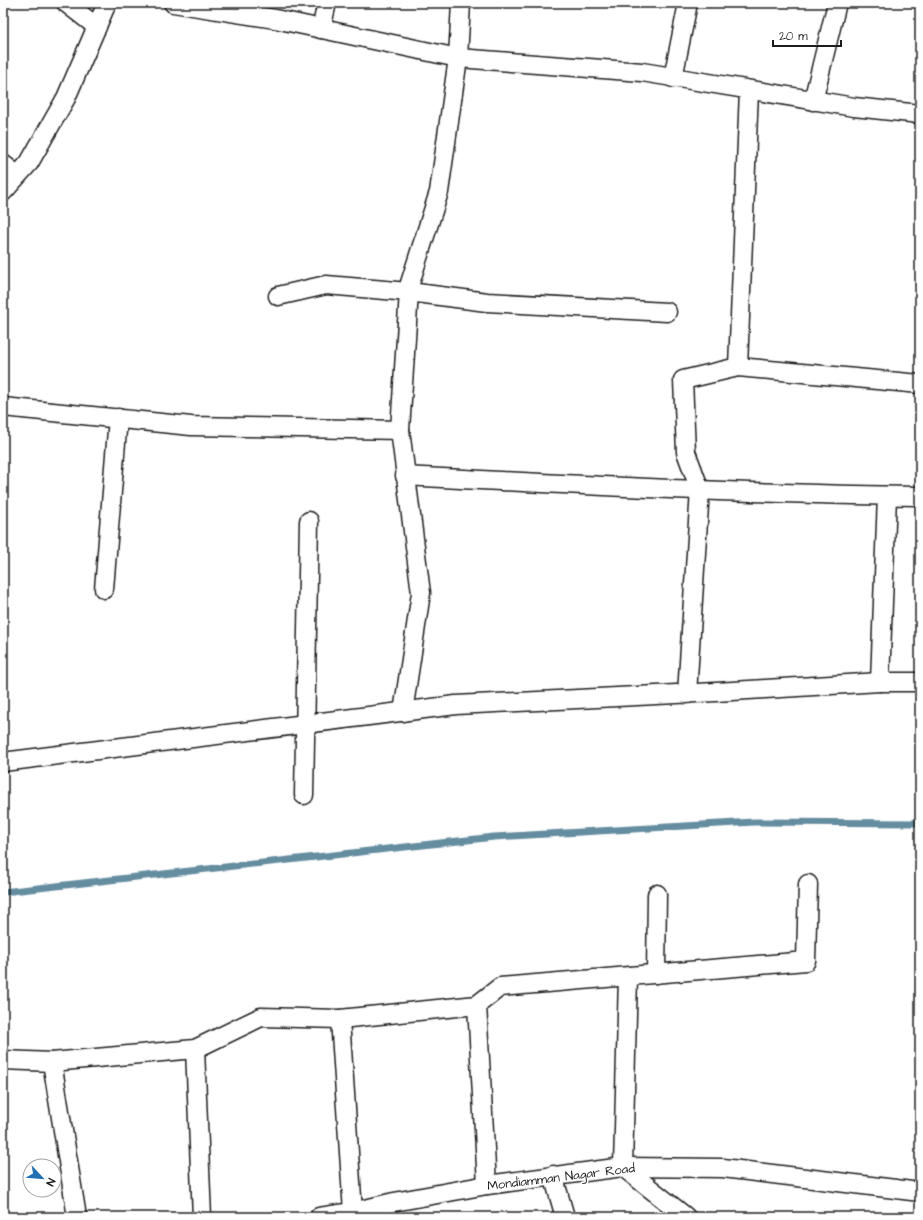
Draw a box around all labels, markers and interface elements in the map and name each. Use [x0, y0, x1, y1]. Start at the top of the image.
scale bar [773, 22, 841, 48]
text: 20 m [779, 28, 808, 45]
north arrow [22, 1158, 62, 1198]
street label: Mondiamman Nagar Road [486, 1159, 636, 1196]
text: N [42, 1176, 59, 1189]

